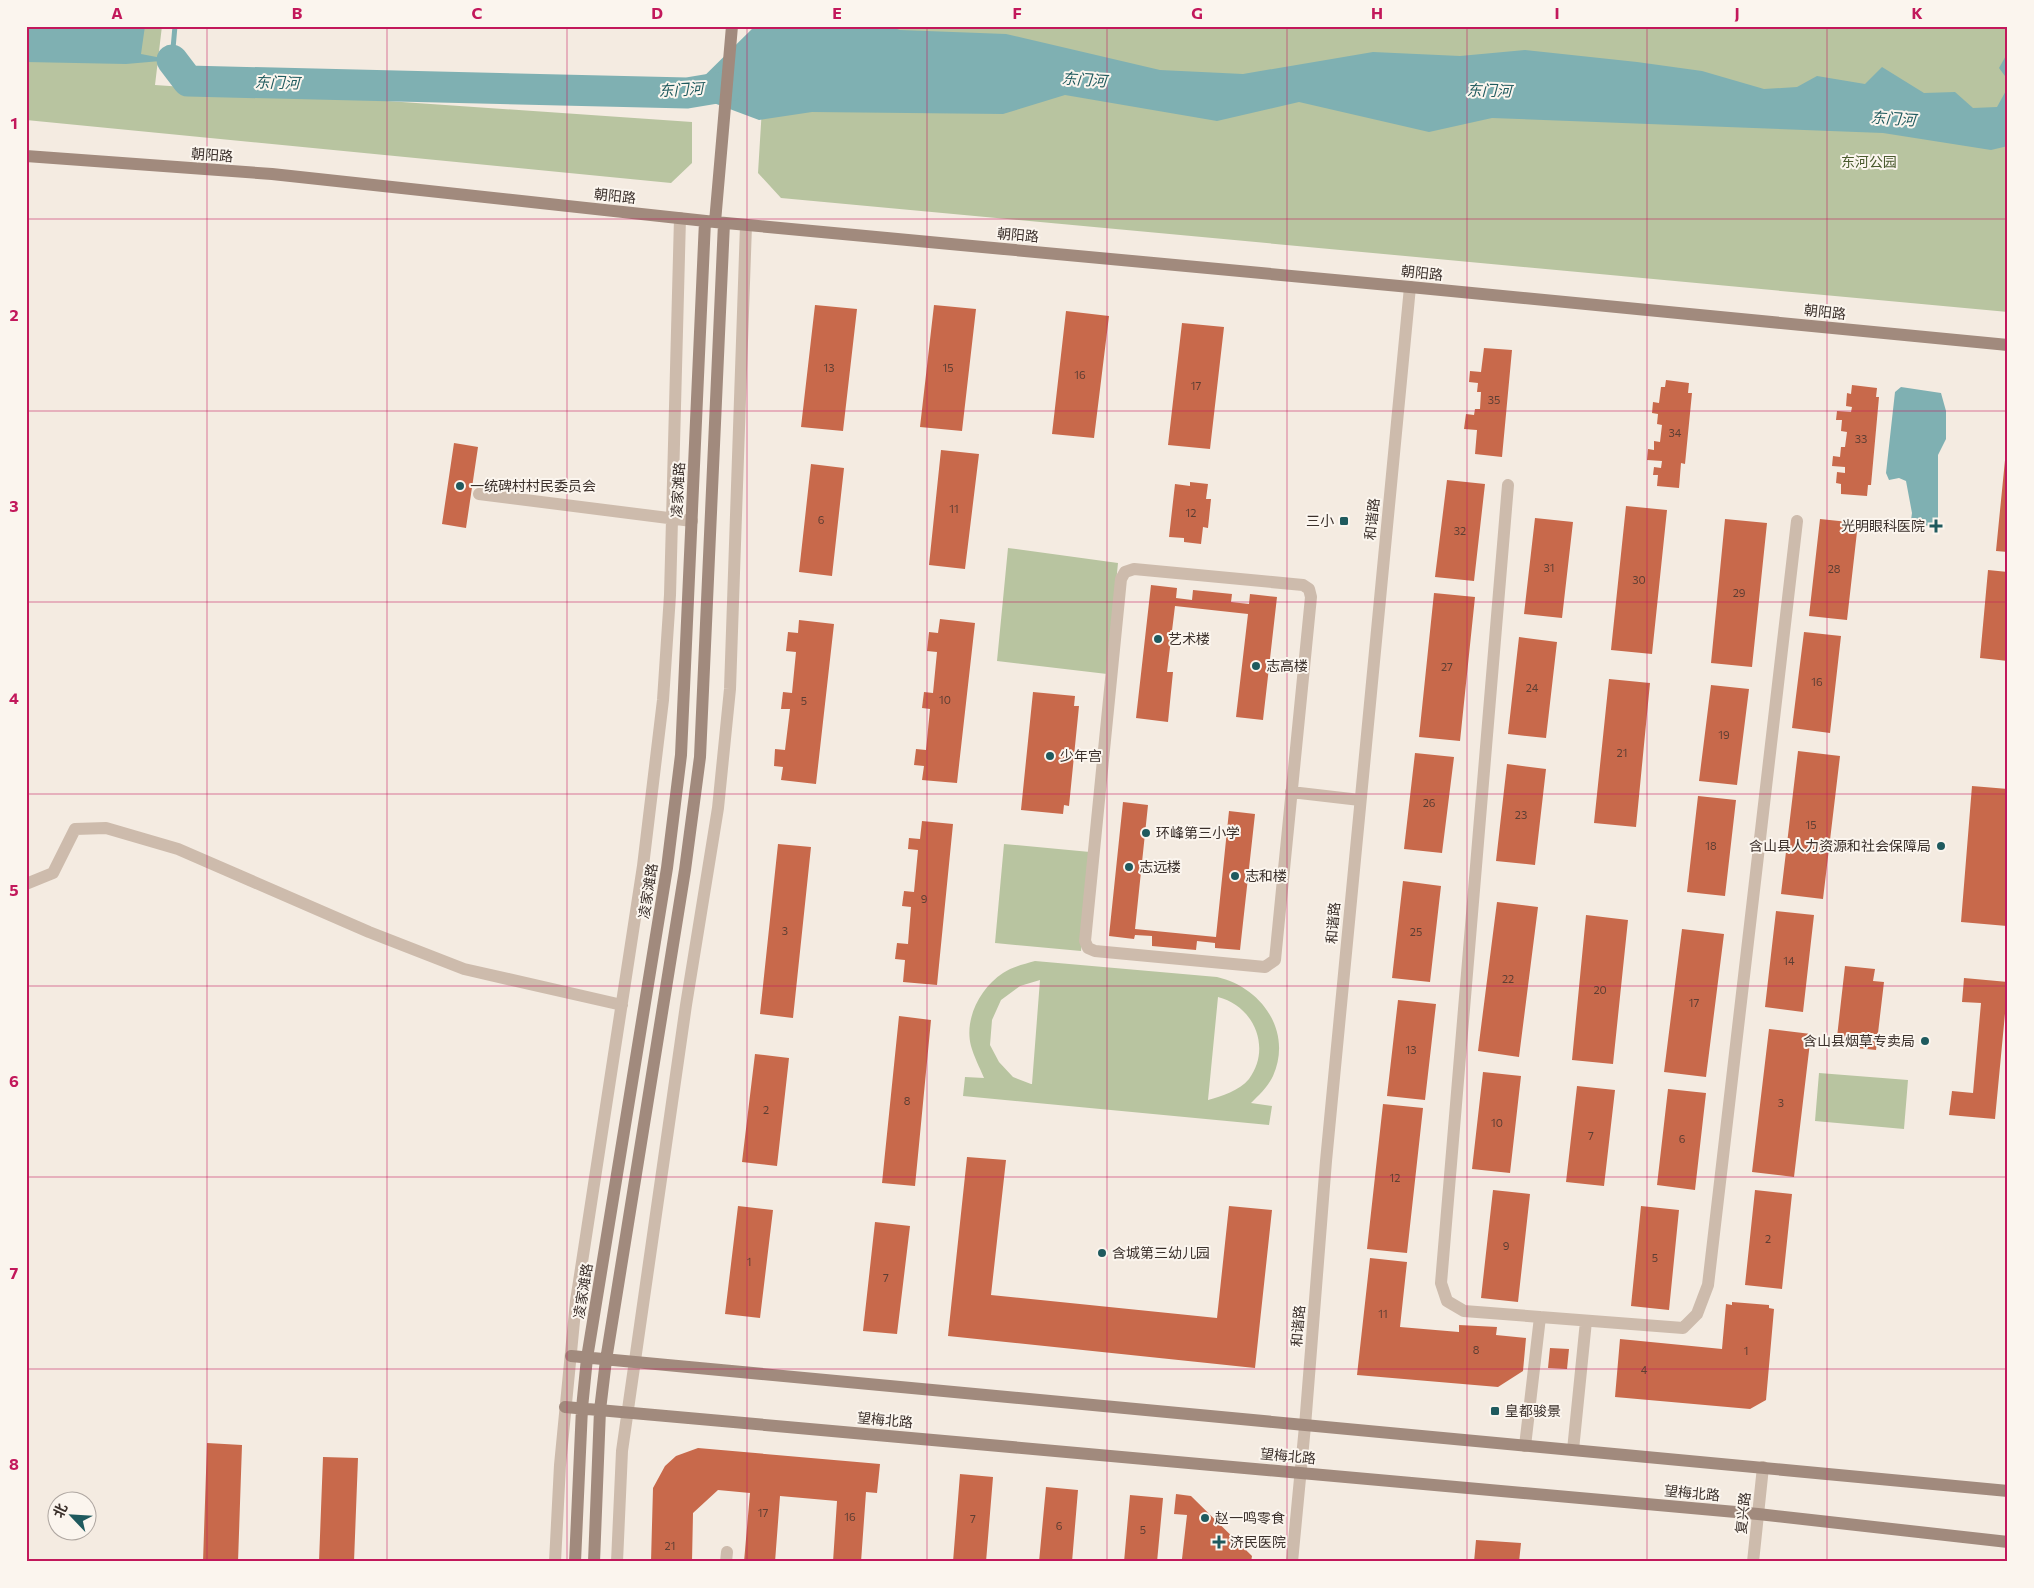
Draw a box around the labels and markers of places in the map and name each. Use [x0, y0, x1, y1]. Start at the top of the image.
place label: 一统碑村村民委员会 [470, 477, 596, 494]
marker: 一统碑村村民委员会 [454, 480, 466, 492]
place label: 三小 [1306, 512, 1334, 529]
marker: 三小 [1338, 515, 1350, 527]
place label: 光明眼科医院 [1841, 517, 1925, 534]
marker: 光明眼科医院 [1929, 519, 1943, 533]
place label: 艺术楼 [1168, 630, 1210, 647]
marker: 艺术楼 [1152, 633, 1164, 645]
place label: 志高楼 [1266, 657, 1308, 674]
marker: 志高楼 [1250, 660, 1262, 672]
place label: 少年宫 [1060, 747, 1102, 764]
marker: 少年宫 [1044, 750, 1056, 762]
place label: 环峰第三小学 [1156, 824, 1240, 841]
marker: 环峰第三小学 [1140, 827, 1152, 839]
place label: 含山县人力资源和社会保障局 [1749, 837, 1931, 854]
marker: 含山县人力资源和社会保障局 [1935, 840, 1947, 852]
place label: 志远楼 [1139, 858, 1181, 875]
marker: 志远楼 [1123, 861, 1135, 873]
place label: 志和楼 [1245, 867, 1287, 884]
marker: 志和楼 [1229, 870, 1241, 882]
place label: 含山县烟草专卖局 [1803, 1032, 1915, 1049]
marker: 含山县烟草专卖局 [1919, 1035, 1931, 1047]
place label: 含城第三幼儿园 [1112, 1244, 1210, 1261]
marker: 含城第三幼儿园 [1096, 1247, 1108, 1259]
place label: 皇都骏景 [1505, 1402, 1561, 1419]
marker: 皇都骏景 [1489, 1405, 1501, 1417]
place label: 赵一鸣零食 [1214, 1509, 1285, 1526]
marker: 赵一鸣零食 [1199, 1512, 1211, 1524]
place label: 济民医院 [1230, 1533, 1286, 1550]
marker: 济民医院 [1212, 1535, 1226, 1549]

